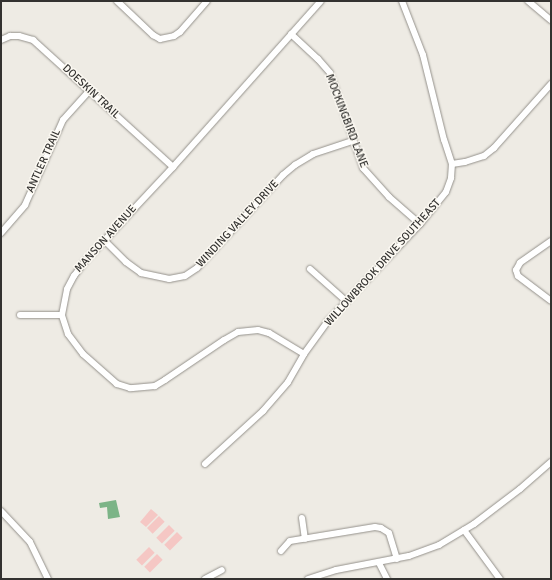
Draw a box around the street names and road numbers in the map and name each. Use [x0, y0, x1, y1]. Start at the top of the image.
street label: DOESKIN TRAIL [59, 62, 123, 122]
street label: MOCKINGBIRD LANE [322, 72, 370, 170]
street label: ANTLER TRAIL [24, 127, 64, 195]
street label: WINDING VALLEY DRIVE [194, 178, 282, 270]
street label: WILLOWBROOK DRIVE SOUTHEAST [322, 197, 444, 329]
street label: MANSON AVENUE [72, 203, 140, 275]

